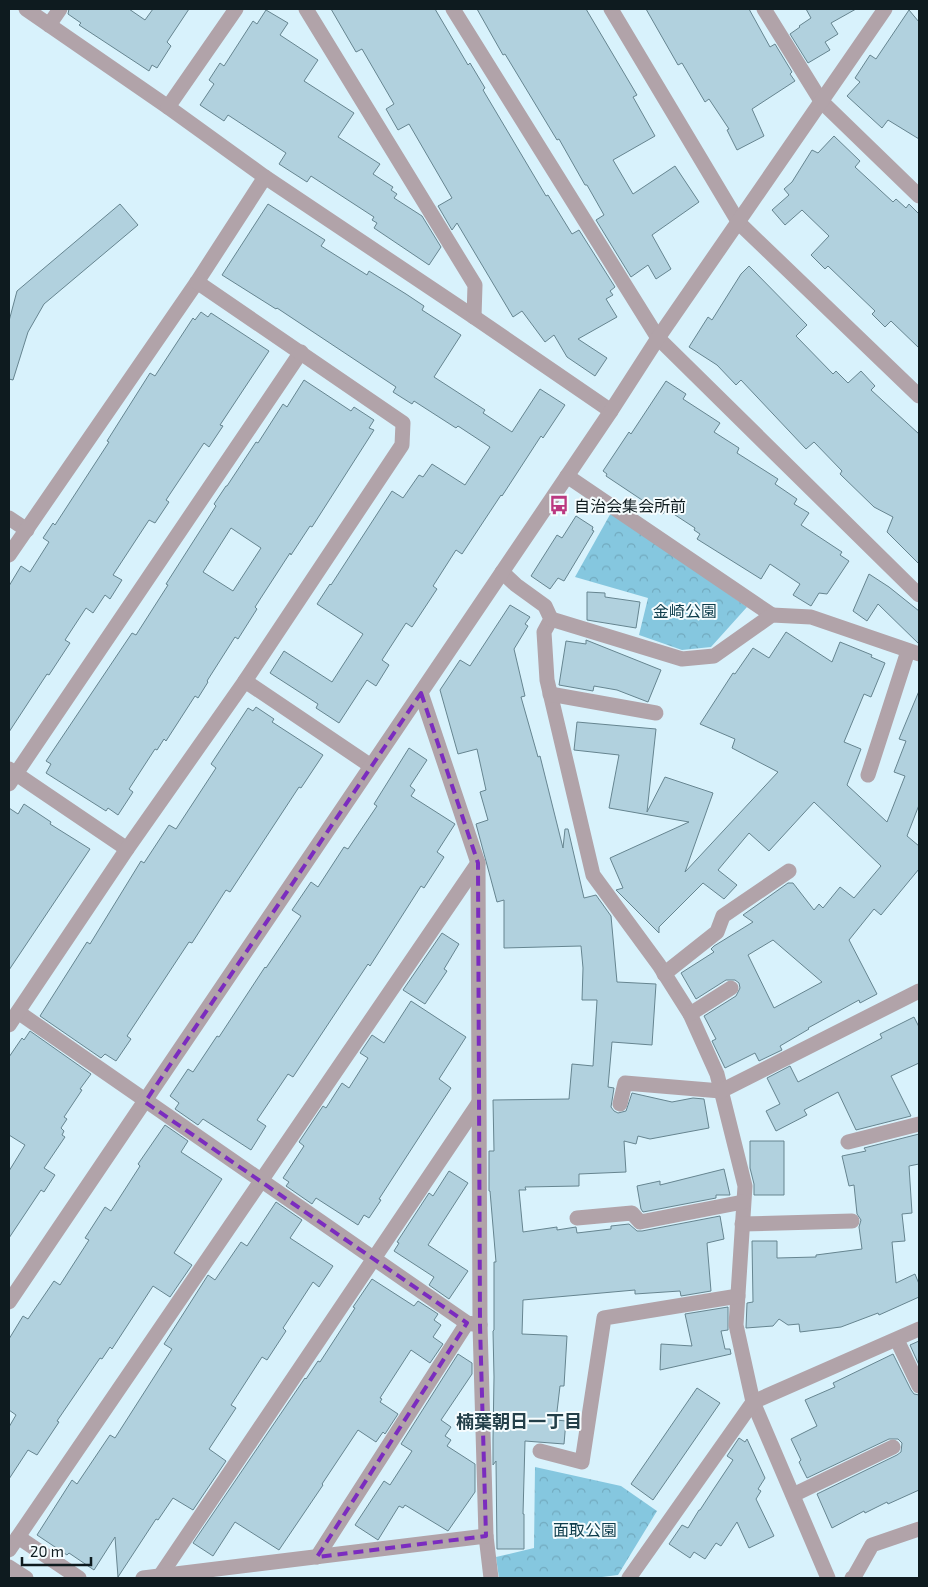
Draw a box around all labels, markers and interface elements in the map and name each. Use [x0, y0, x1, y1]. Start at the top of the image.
bus stop icon: 自治会集会所前 [548, 494, 570, 516]
place label: 自治会集会所前 [574, 496, 686, 515]
park label: 金崎公園 [653, 601, 717, 620]
district label: 楠葉朝日一丁目 [456, 1410, 582, 1432]
park label: 面取公園 [553, 1520, 617, 1539]
scale bar [22, 1534, 91, 1566]
text: 20 m [30, 1542, 64, 1560]

